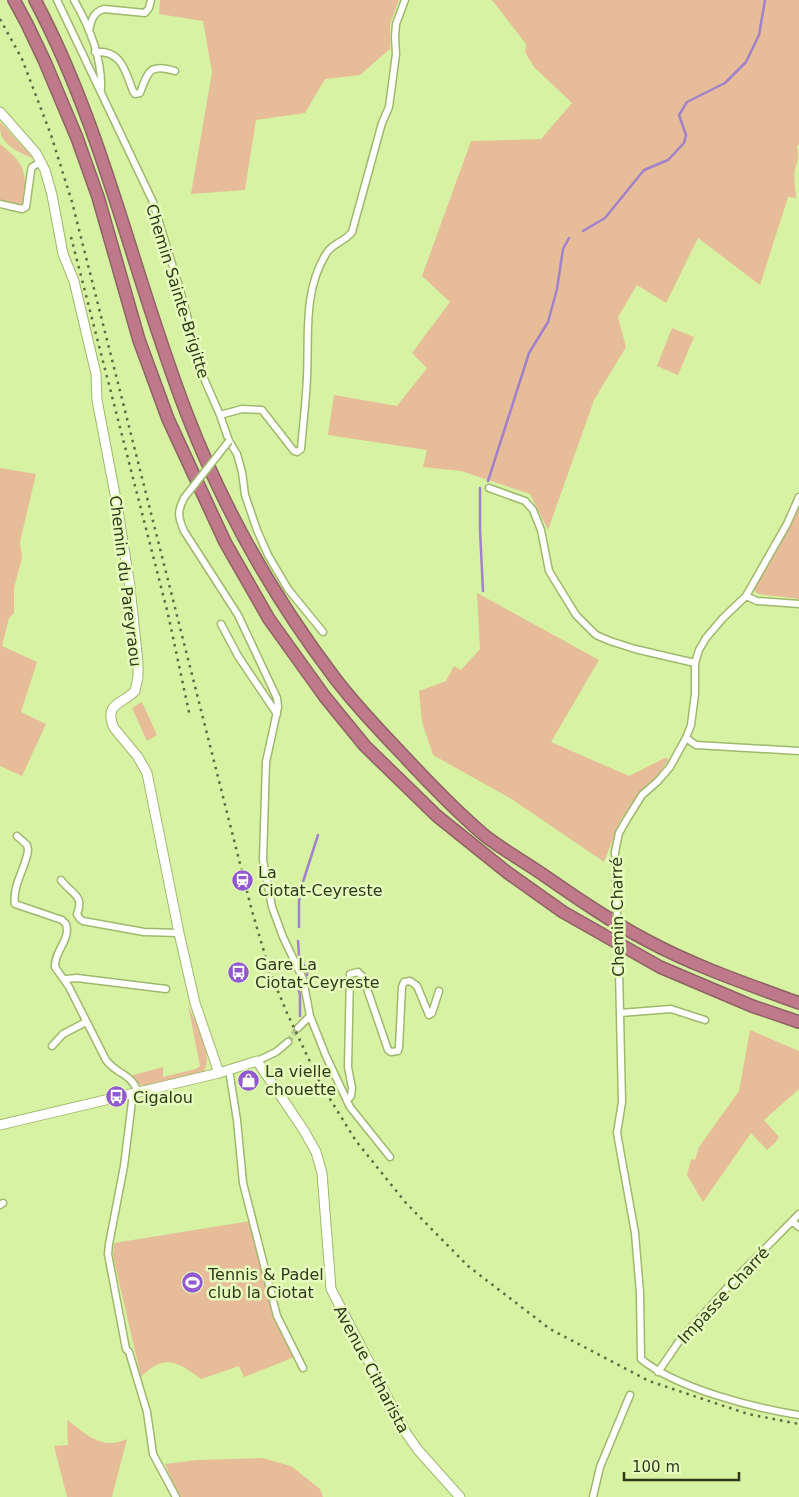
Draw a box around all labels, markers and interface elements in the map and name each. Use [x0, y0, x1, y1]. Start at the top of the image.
street label: Chemin Sainte-Brigitte [142, 202, 213, 381]
street label: Chemin du Pareyraou [106, 494, 145, 668]
street label: Chemin Charré [607, 857, 628, 977]
place label: La Ciotat-Ceyreste [258, 863, 383, 900]
station icon: La Ciotat-Ceyreste [230, 869, 254, 893]
place label: Gare La Ciotat-Ceyreste [255, 955, 380, 992]
bus stop icon: Gare La Ciotat-Ceyreste [227, 961, 251, 985]
place label: La vielle chouette [265, 1062, 336, 1099]
shop icon: La vielle chouette [237, 1068, 261, 1092]
bus stop icon: Cigalou [105, 1085, 129, 1109]
place label: Cigalou [133, 1088, 193, 1107]
street label: Impasse Charré [674, 1243, 773, 1348]
place label: Tennis & Padel club la Ciotat [207, 1265, 324, 1302]
sports icon: Tennis & Padel club la Ciotat [180, 1271, 204, 1295]
street label: Avenue Citharista [330, 1302, 413, 1436]
scale bar [624, 1450, 739, 1482]
text: 100 m [632, 1458, 680, 1476]

